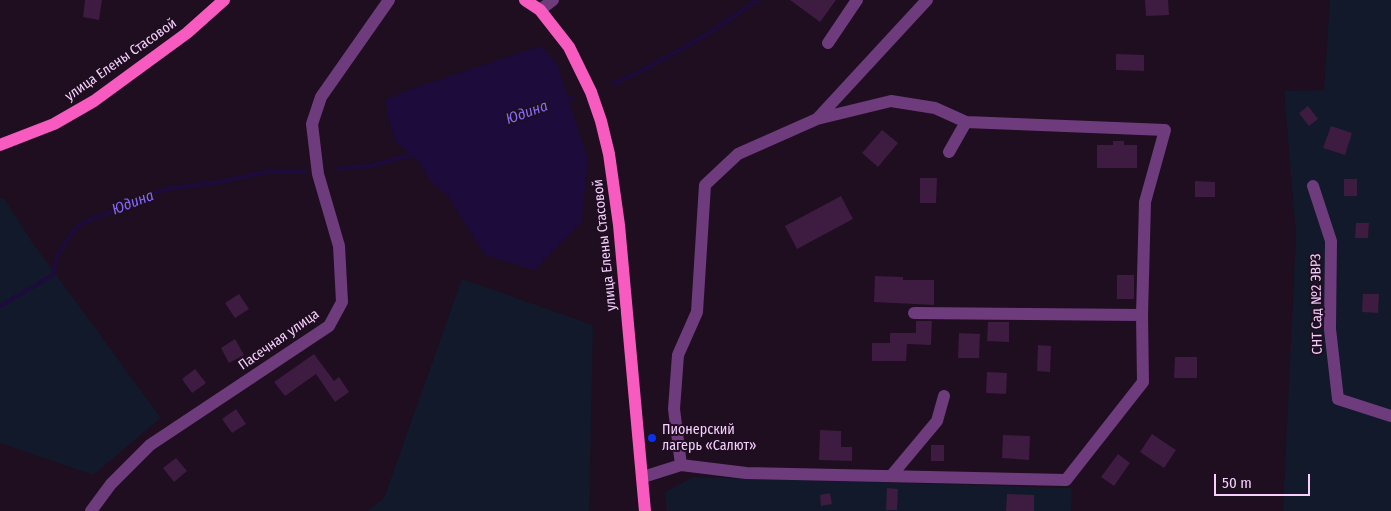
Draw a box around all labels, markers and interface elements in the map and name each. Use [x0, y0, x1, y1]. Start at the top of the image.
street label: улица Елены Стасовой [62, 15, 180, 105]
water label: Юдина [504, 97, 550, 129]
street label: улица Елены Стасовой [590, 178, 620, 312]
water label: Юдина [110, 187, 156, 219]
street label: СНТ Сад №2 ЭВРЗ [1308, 253, 1326, 355]
street label: Пасечная улица [235, 306, 323, 374]
place label: Пионерский лагерь «Салют» [662, 422, 757, 454]
marker: Пионерский лагерь «Салют» [646, 432, 658, 444]
scale bar [1216, 464, 1312, 496]
text: 50 m [1222, 474, 1252, 492]

